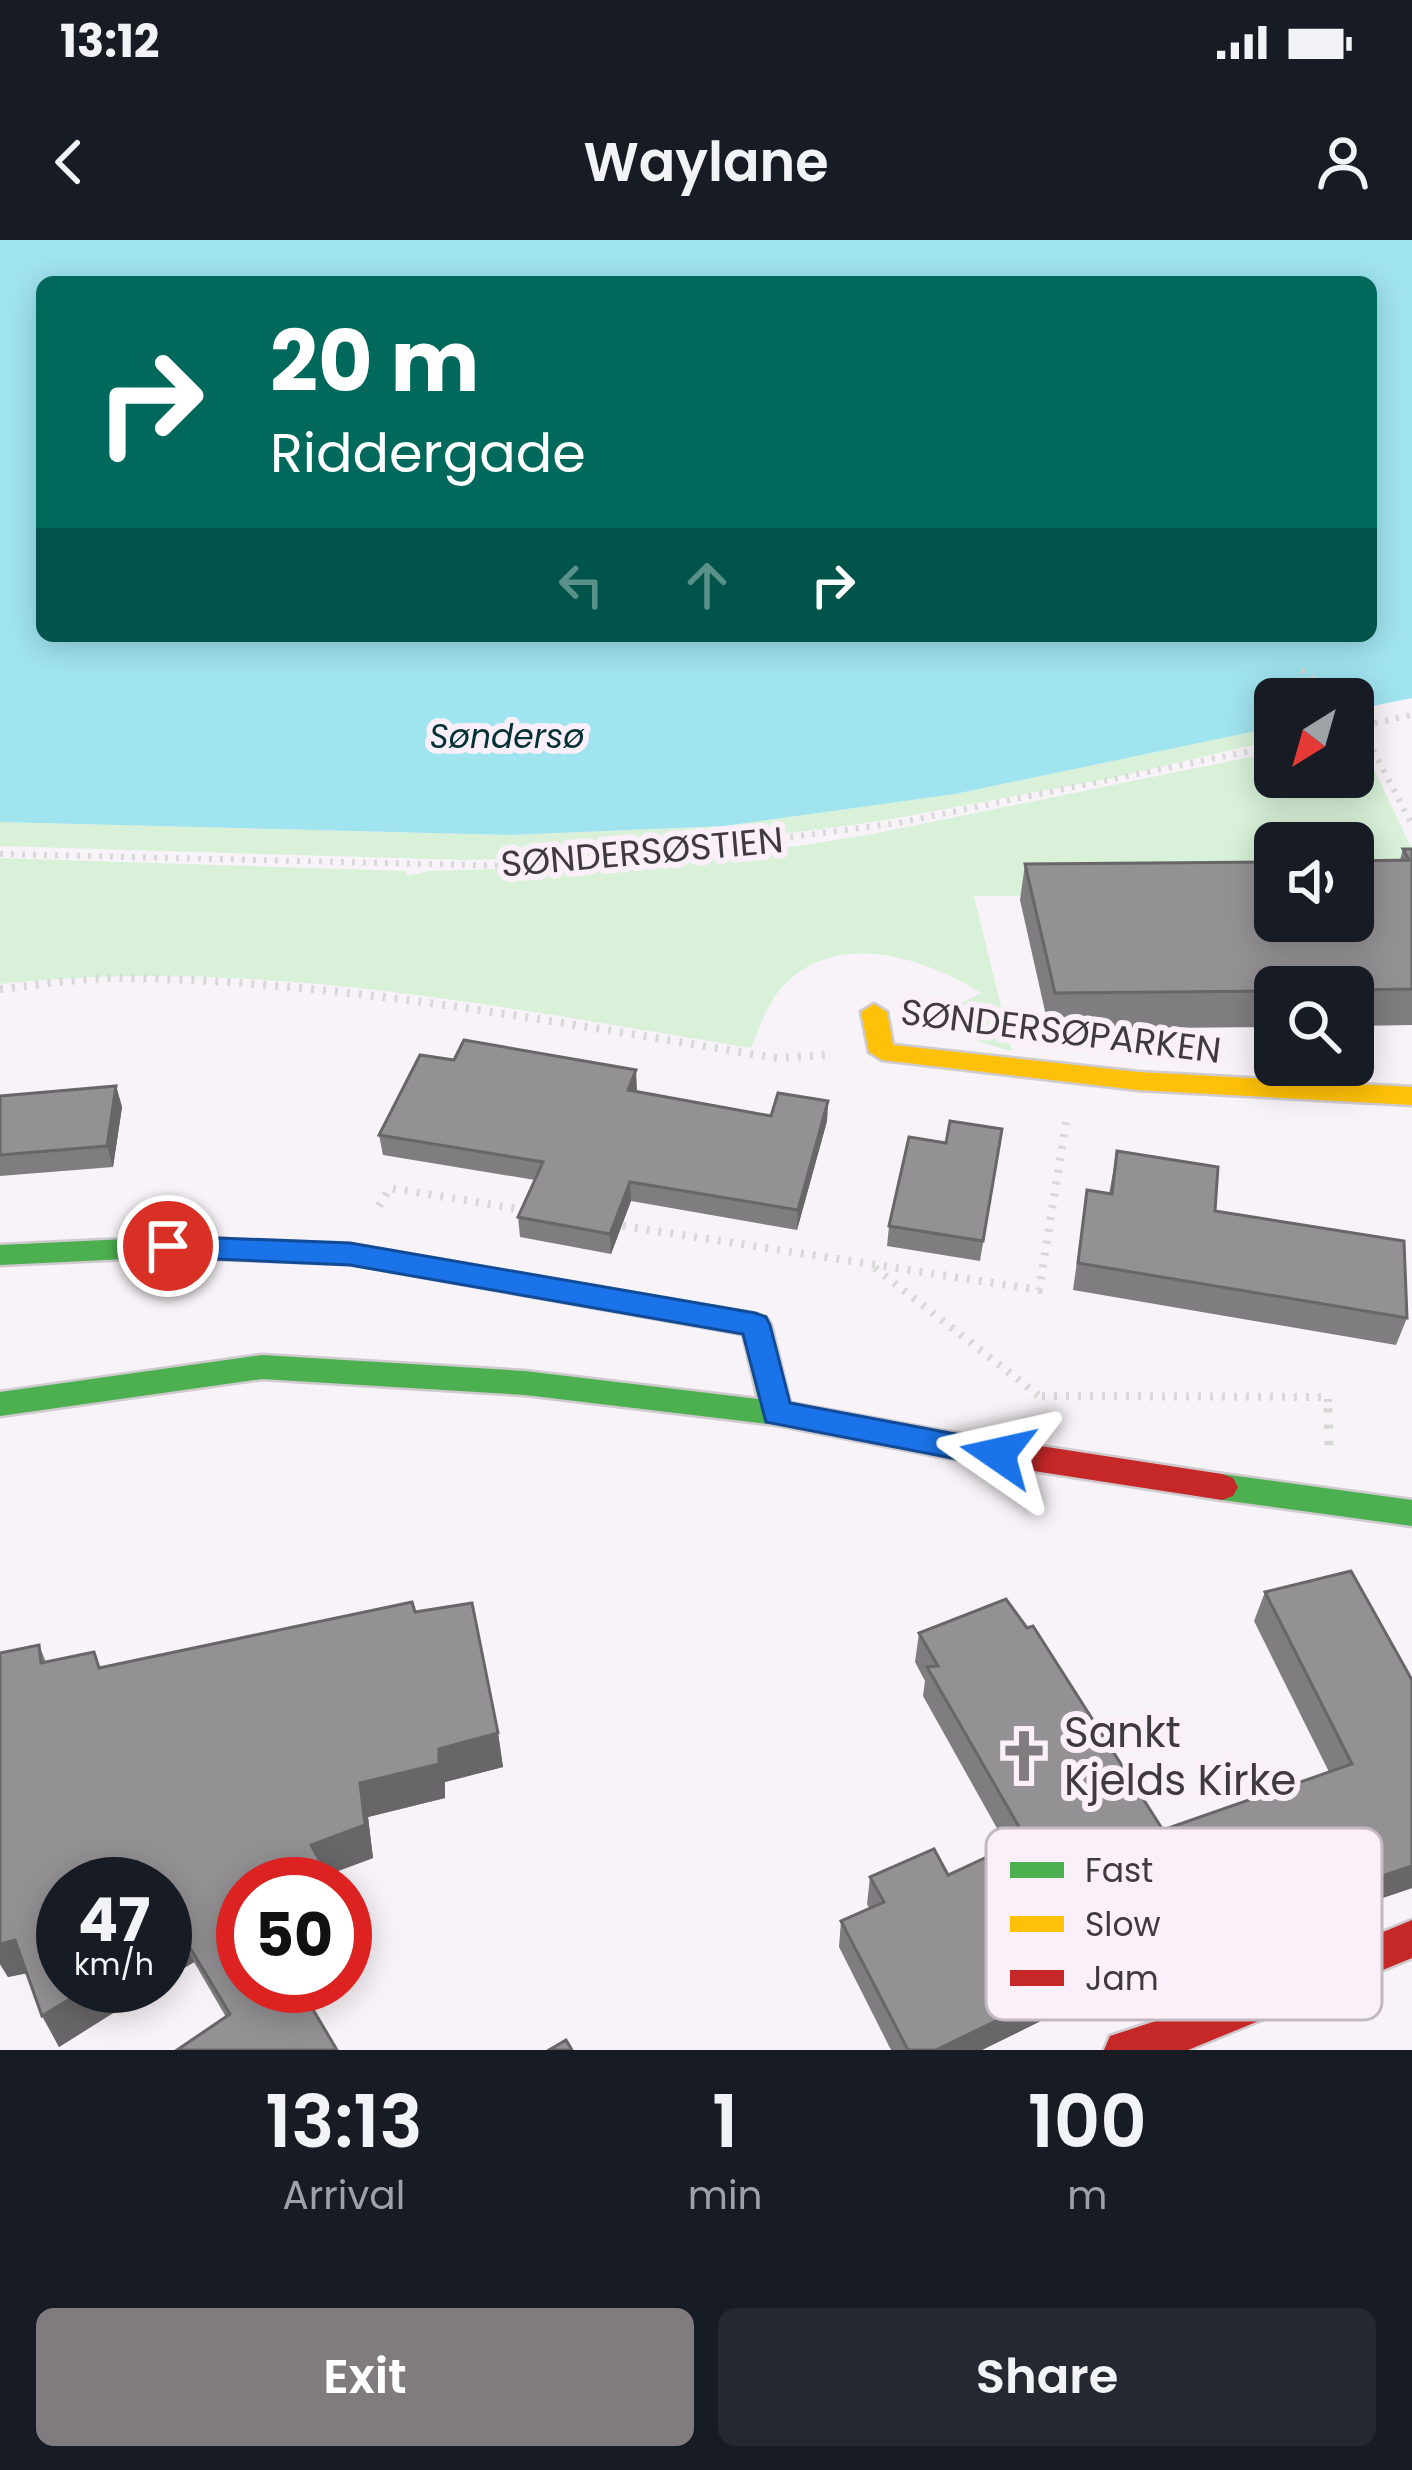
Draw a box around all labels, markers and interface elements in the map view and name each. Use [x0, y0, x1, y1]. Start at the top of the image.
text: 13:12 [60, 10, 160, 73]
text: Waylane [583, 124, 829, 200]
icon: back [36, 129, 102, 195]
icon: person [1310, 129, 1376, 195]
text: 20 m [270, 303, 480, 420]
icon: right [72, 324, 228, 480]
text: Riddergade [270, 415, 586, 491]
icon: left [548, 552, 614, 618]
icon: ahead [674, 552, 740, 618]
icon: right [800, 552, 866, 618]
north arrow [1254, 678, 1374, 798]
map controls [1254, 678, 1374, 1086]
water label: Søndersø [430, 713, 585, 760]
street label: SØNDERSØSTIEN [499, 814, 785, 890]
button: sound [1254, 822, 1374, 942]
button: search [1254, 966, 1374, 1086]
street label: SØNDERSØPARKEN [898, 986, 1224, 1076]
pin [117, 1195, 219, 1297]
icon: arrive [135, 1213, 201, 1279]
position arrow [935, 1391, 1061, 1517]
place label: Sankt Kjelds Kirke [1064, 1703, 1296, 1810]
church icon: Sankt Kjelds Kirke [995, 1727, 1053, 1785]
legend [986, 1828, 1382, 2020]
text: Fast [1085, 1847, 1153, 1894]
speed limit sign: 50 [216, 1857, 372, 2013]
text: 47 [78, 1878, 150, 1962]
text: Slow [1085, 1901, 1161, 1948]
text: km/h [74, 1943, 154, 1986]
text: Jam [1085, 1955, 1159, 2002]
text: 13:13 [265, 2071, 423, 2172]
text: 1 [712, 2071, 738, 2172]
text: 100 [1028, 2071, 1147, 2172]
text: Arrival [282, 2168, 405, 2223]
text: min [688, 2168, 762, 2223]
text: m [1067, 2168, 1107, 2223]
button: Exit [36, 2308, 694, 2446]
button: Share [718, 2308, 1376, 2446]

